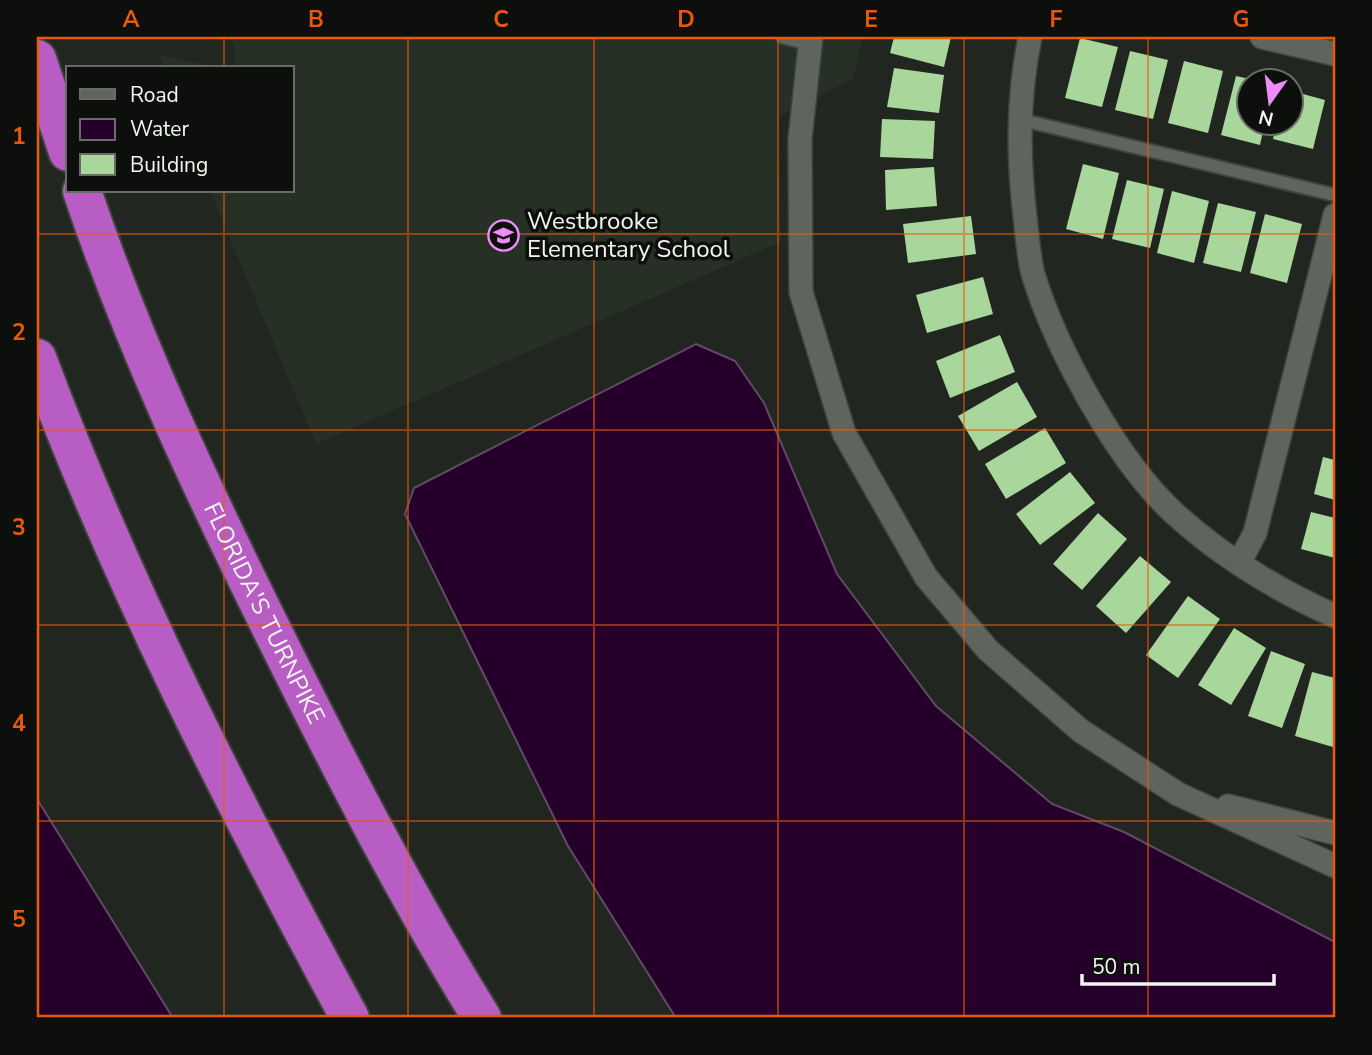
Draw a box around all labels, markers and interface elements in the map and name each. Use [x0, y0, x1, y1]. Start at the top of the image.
text: A [122, 4, 140, 35]
text: B [308, 4, 324, 35]
text: C [493, 4, 509, 35]
text: D [677, 4, 695, 35]
text: E [864, 4, 878, 35]
text: F [1050, 4, 1063, 35]
text: G [1233, 4, 1249, 35]
legend [66, 66, 294, 192]
north arrow [1236, 66, 1306, 136]
text: Road [130, 81, 179, 109]
text: N [1256, 103, 1276, 132]
text: Water [130, 115, 189, 143]
text: 1 [12, 121, 26, 152]
text: Building [130, 151, 208, 179]
place label: Westbrooke Elementary School [527, 205, 730, 265]
school or university icon: Westbrooke Elementary School [487, 218, 521, 252]
text: 2 [12, 317, 26, 348]
street label: FLORIDA'S TURNPIKE [196, 497, 332, 729]
text: 3 [12, 512, 26, 543]
text: 4 [12, 708, 26, 739]
text: 5 [12, 904, 26, 935]
scale bar [1082, 943, 1274, 987]
text: 50 m [1092, 953, 1141, 981]

